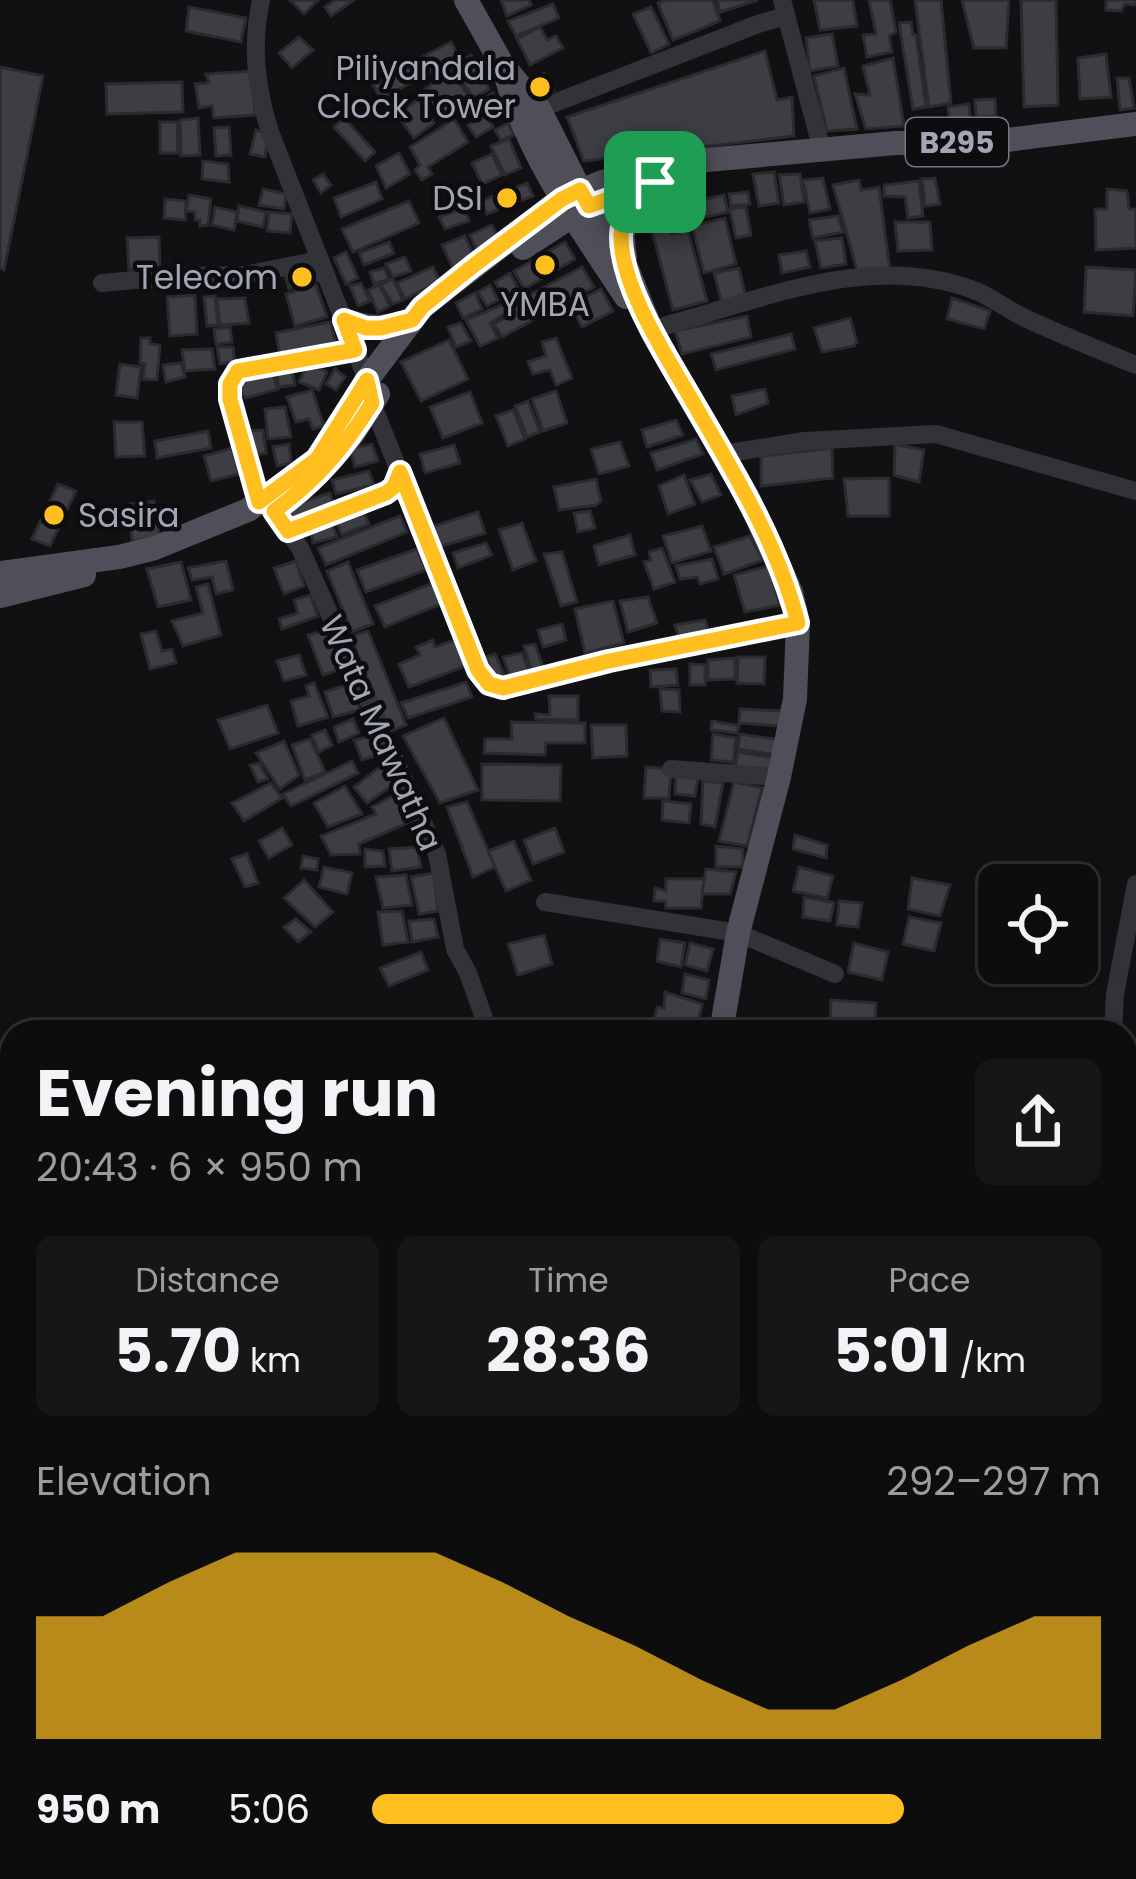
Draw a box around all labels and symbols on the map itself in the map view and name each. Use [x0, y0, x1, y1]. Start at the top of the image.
place label: Piliyandala Clock Tower [317, 45, 516, 130]
marker: Piliyandala Clock Tower [527, 74, 553, 100]
road number: B295 [906, 118, 1008, 166]
pin [604, 131, 706, 233]
place label: DSI [432, 175, 483, 222]
marker: DSI [494, 185, 520, 211]
marker: YMBA [532, 252, 558, 278]
place label: Telecom [136, 254, 278, 301]
marker: Telecom [289, 264, 315, 290]
place label: YMBA [500, 281, 590, 328]
place label: Sasira [78, 492, 180, 539]
marker: Sasira [41, 502, 67, 528]
street label: Wata Mawatha [308, 608, 454, 858]

